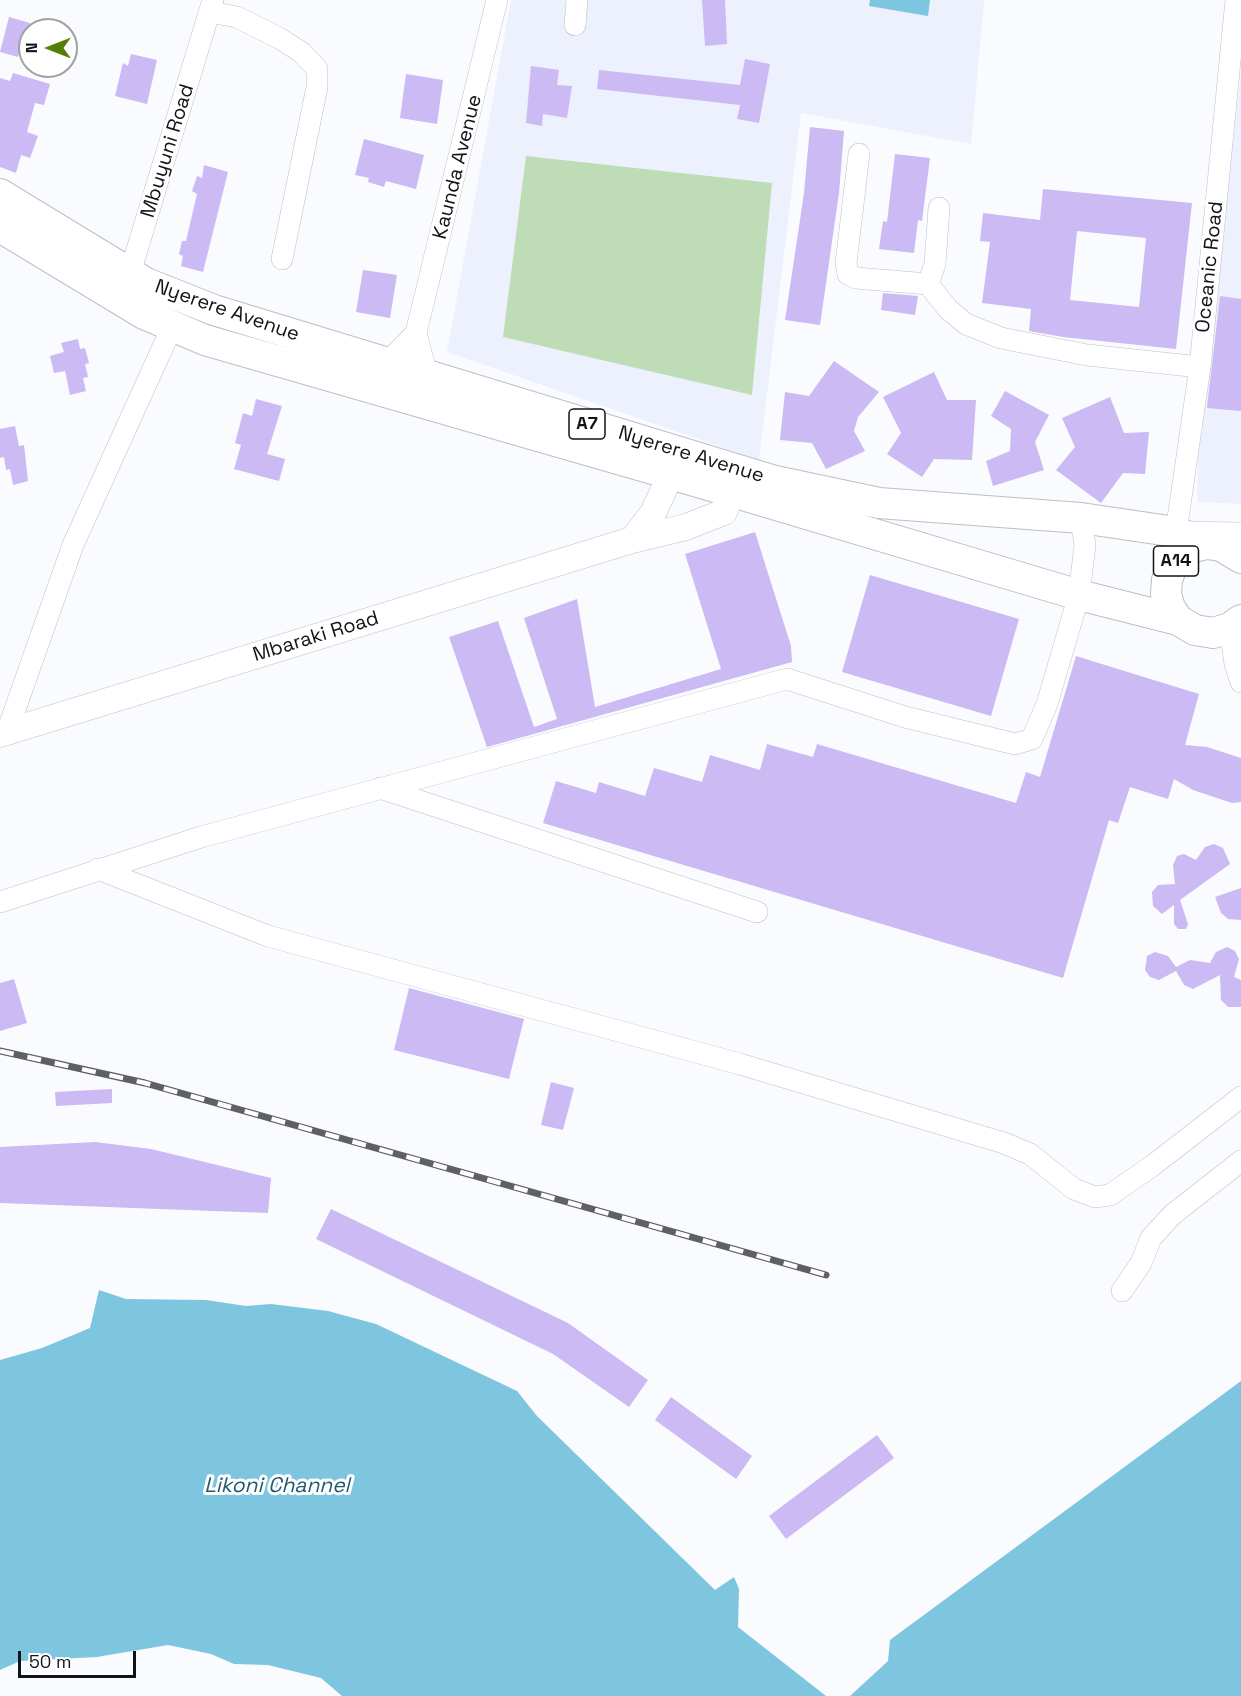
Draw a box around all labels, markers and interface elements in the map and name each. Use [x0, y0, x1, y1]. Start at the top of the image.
north arrow [18, 18, 78, 78]
text: N [21, 43, 42, 53]
street label: Mbuyuni Road [136, 81, 200, 221]
street label: Kaunda Avenue [428, 92, 488, 242]
street label: Oceanic Road [1191, 200, 1229, 334]
street label: Nyerere Avenue [152, 275, 302, 347]
road number: A7 [569, 409, 605, 439]
street label: Nyerere Avenue [615, 421, 767, 489]
road number: A14 [1154, 546, 1198, 576]
street label: Mbaraki Road [250, 606, 382, 668]
water label: Likoni Channel [204, 1473, 350, 1499]
scale bar [21, 1639, 140, 1677]
text: 50 m [29, 1650, 71, 1673]

